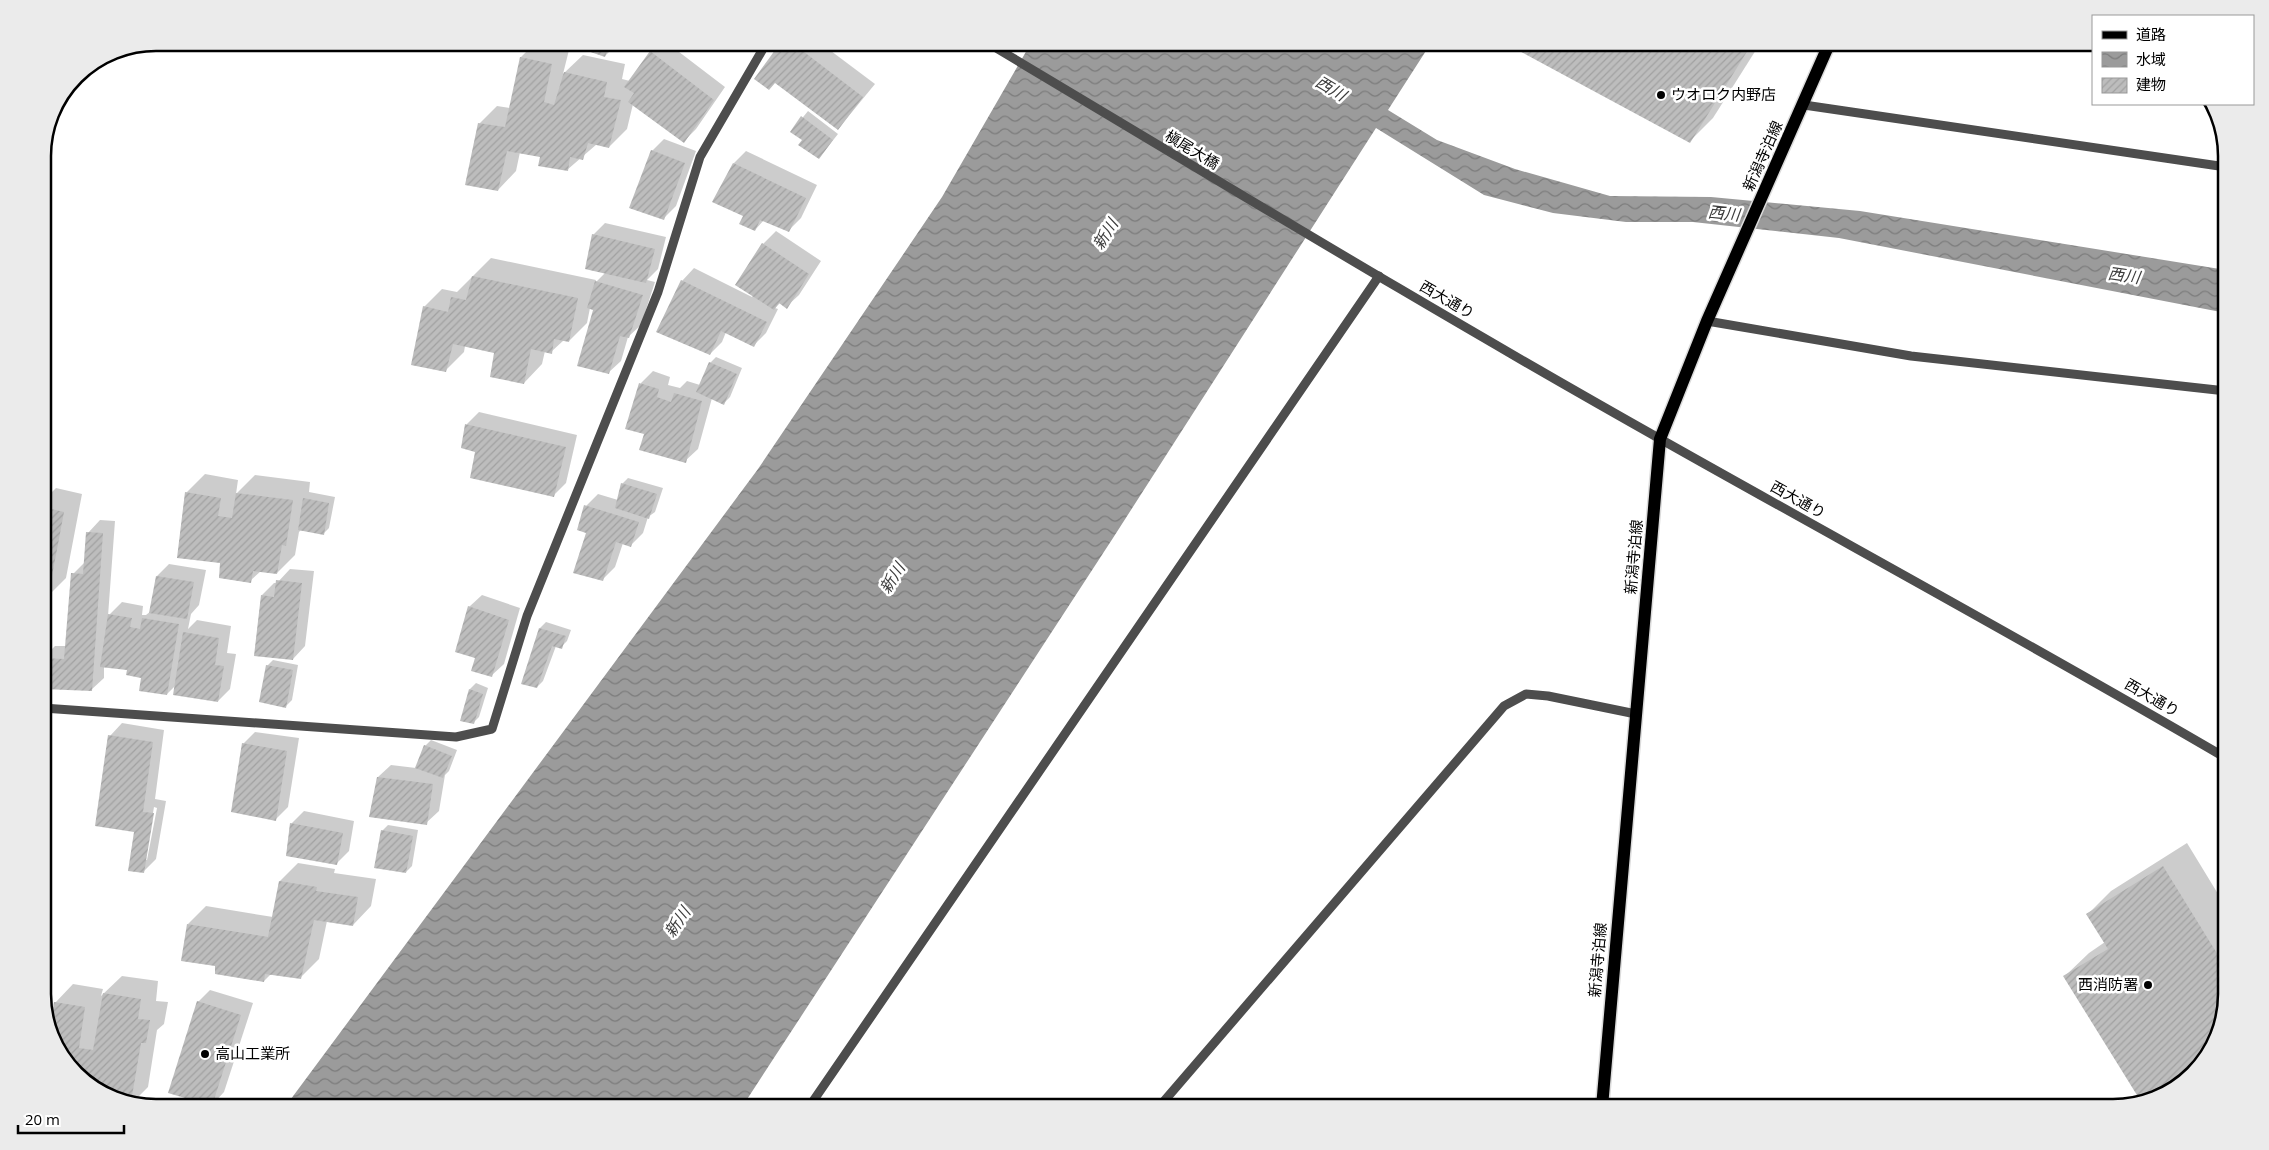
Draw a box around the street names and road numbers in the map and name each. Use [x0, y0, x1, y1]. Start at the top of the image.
street label: 新潟寺泊線 [1738, 117, 1786, 194]
street label: 槇尾大橋 [1162, 125, 1223, 173]
street label: 西大通り [1417, 275, 1478, 323]
street label: 西大通り [1767, 476, 1830, 522]
street label: 新潟寺泊線 [1620, 519, 1646, 595]
street label: 西大通り [2122, 673, 2183, 721]
street label: 新潟寺泊線 [1584, 922, 1610, 998]

